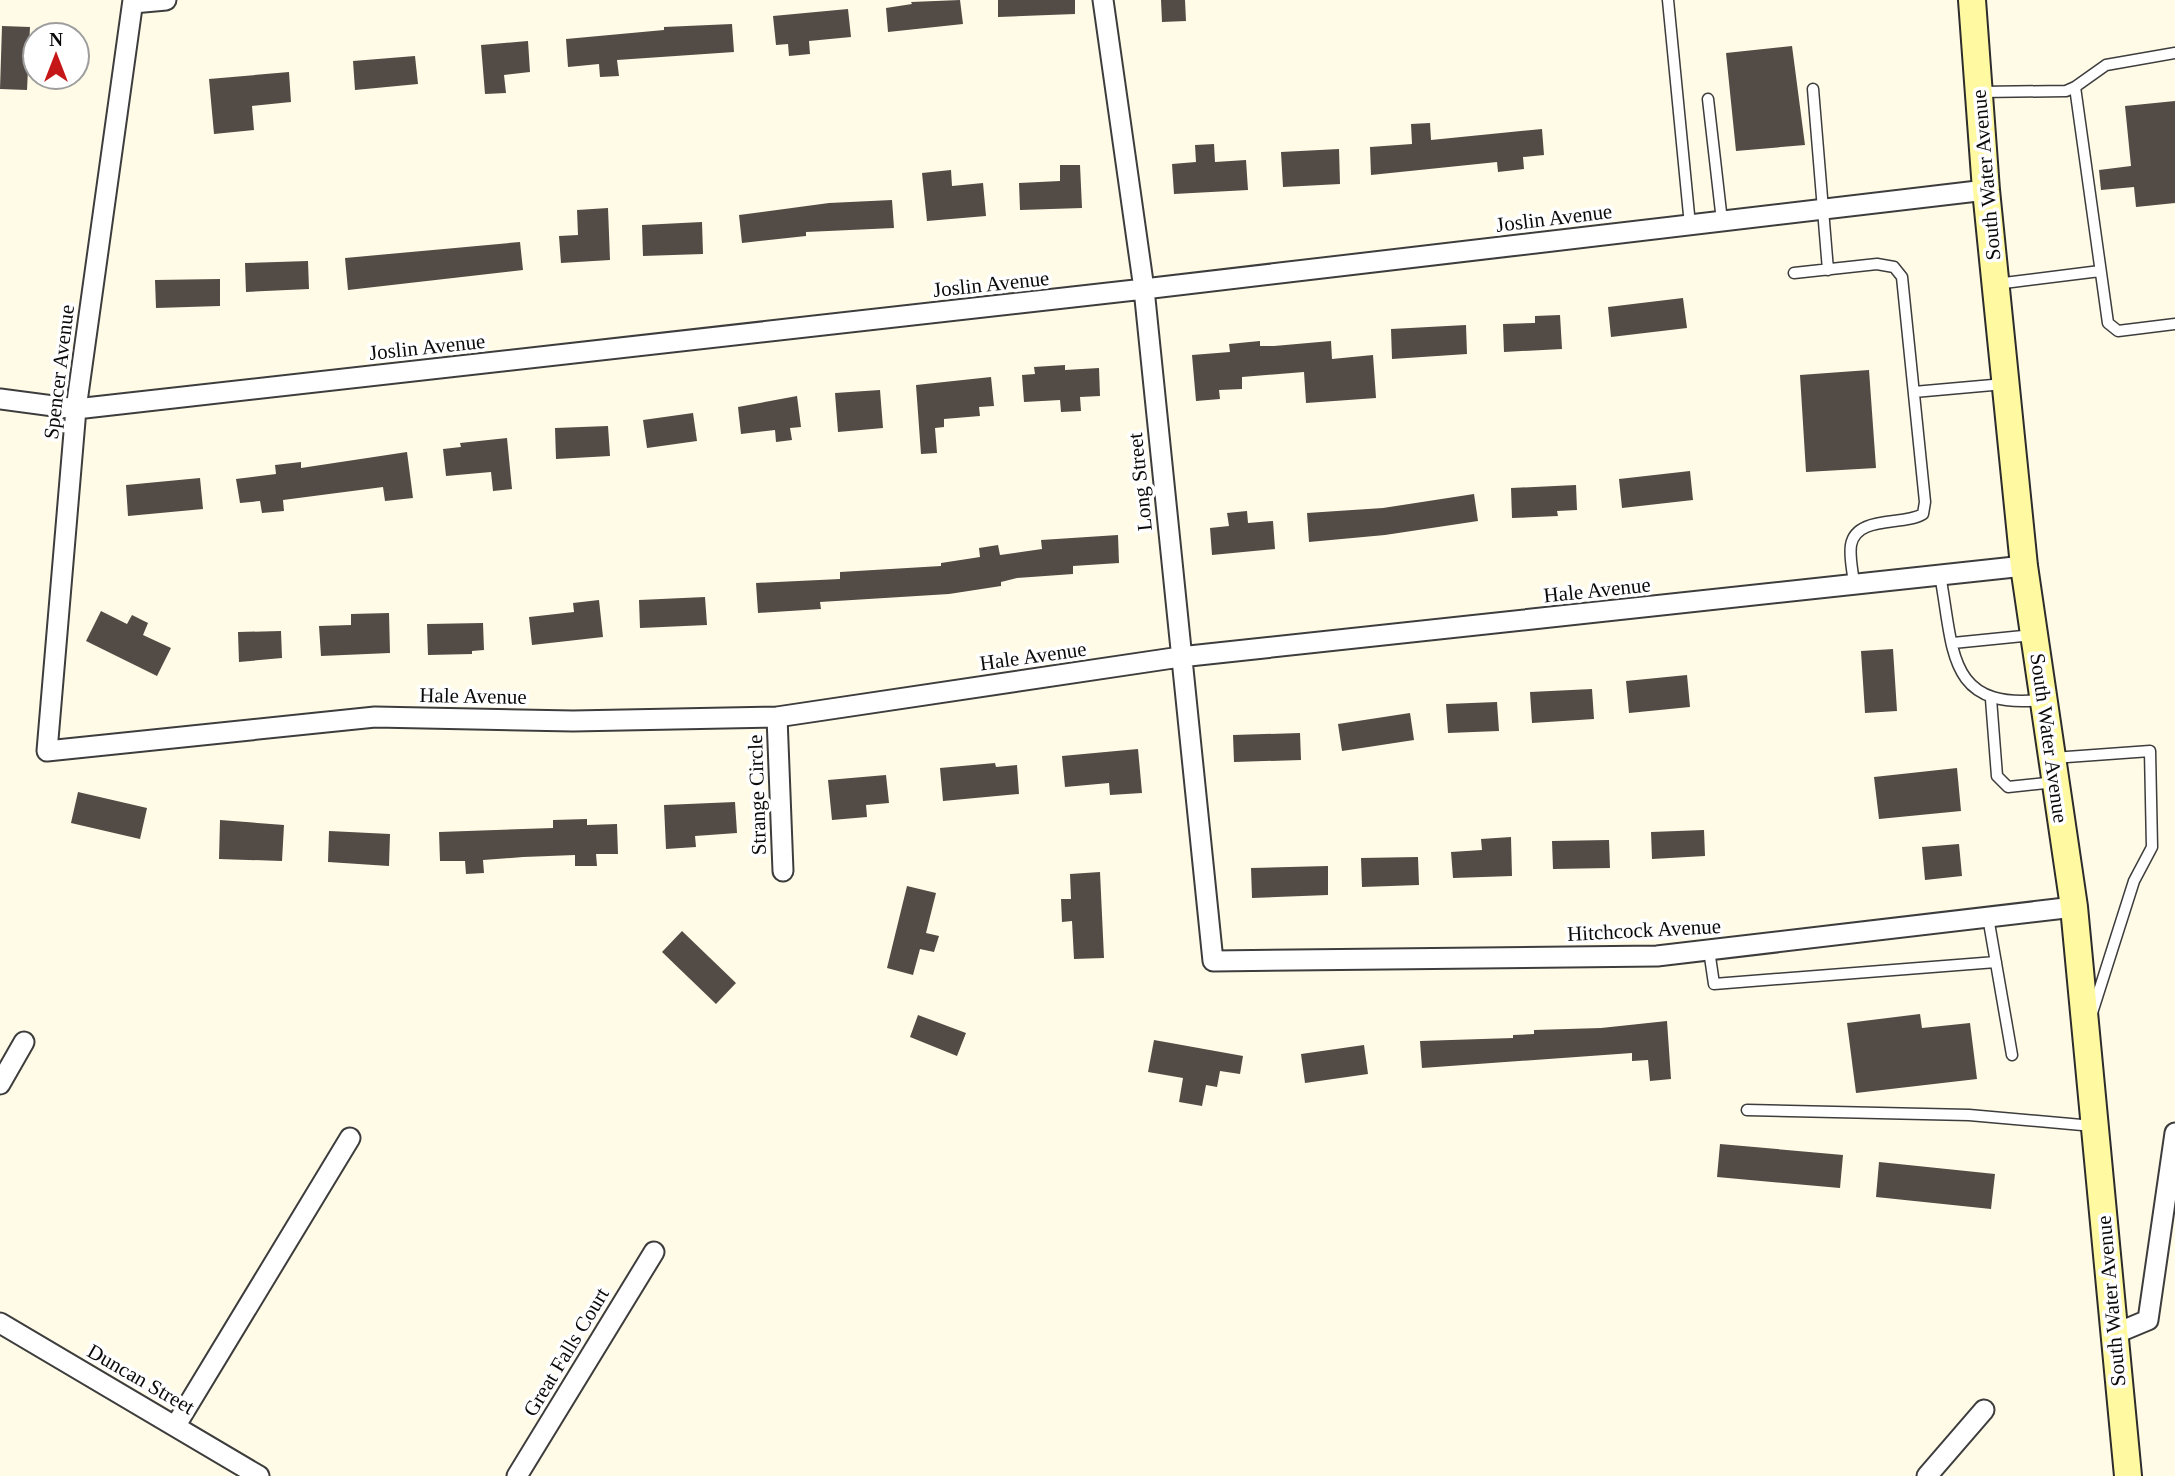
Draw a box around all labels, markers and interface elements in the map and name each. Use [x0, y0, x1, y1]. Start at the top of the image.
north arrow [21, 21, 91, 91]
text: N [49, 29, 63, 50]
street label: South Water Avenue [1967, 89, 2005, 261]
street label: Joslin Avenue [1495, 199, 1613, 237]
street label: Joslin Avenue [932, 266, 1050, 302]
street label: Spencer Avenue [39, 303, 79, 441]
street label: Joslin Avenue [368, 329, 486, 365]
street label: Long Street [1123, 432, 1157, 532]
street label: Hale Avenue [1542, 572, 1652, 608]
street label: Hale Avenue [978, 637, 1088, 675]
street label: South Water Avenue [2025, 651, 2073, 825]
street label: Hale Avenue [419, 683, 527, 709]
street label: Strange Circle [743, 734, 771, 856]
street label: Hitchcock Avenue [1566, 914, 1722, 946]
street label: South Water Avenue [2092, 1215, 2130, 1387]
street label: Great Falls Court [518, 1283, 614, 1421]
street label: Duncan Street [83, 1339, 199, 1419]

